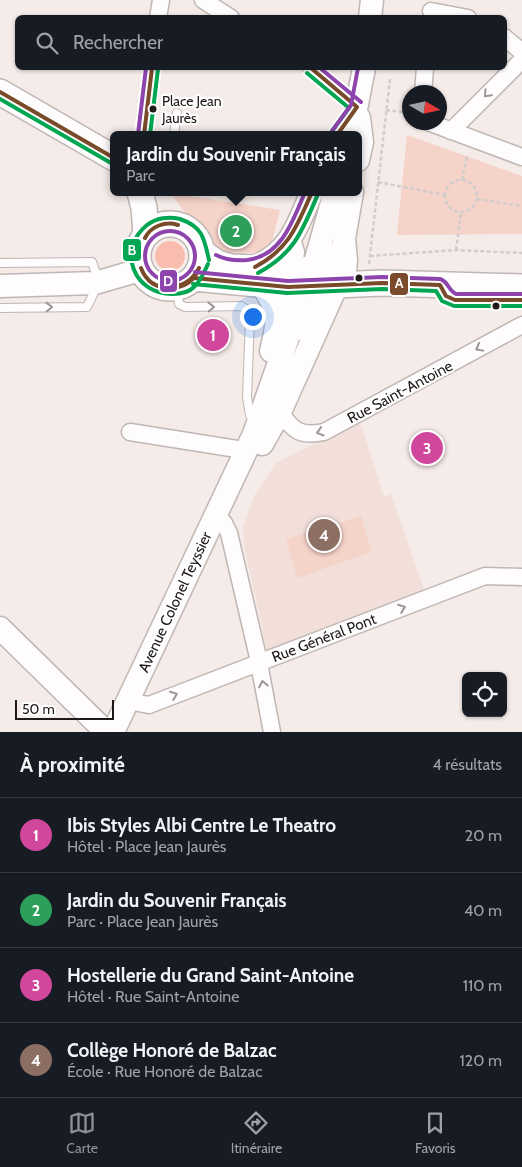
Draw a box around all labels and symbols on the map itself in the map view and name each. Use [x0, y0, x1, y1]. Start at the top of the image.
north arrow [402, 85, 447, 130]
one-way arrow [484, 88, 493, 97]
place label: Place Jean Jaurès [161, 92, 222, 127]
marker: Place Jean Jaurès [148, 104, 158, 114]
pin: 2 [220, 212, 252, 250]
line badge: B [122, 238, 142, 262]
text: B [128, 241, 137, 259]
line badge: D [159, 269, 178, 293]
text: D [163, 272, 173, 290]
line badge: A [389, 272, 409, 296]
unlabelled marker [354, 273, 364, 283]
text: A [395, 274, 404, 292]
one-way arrow [207, 301, 215, 312]
unlabelled marker [491, 301, 501, 311]
one-way arrow [45, 302, 53, 312]
your location [240, 304, 266, 330]
pin: 1 [197, 316, 229, 354]
one-way arrow [476, 342, 485, 352]
street label: Rue Saint-Antoine [344, 357, 456, 427]
one-way arrow [317, 427, 325, 437]
pin: 3 [411, 429, 443, 467]
pin: 4 [308, 516, 340, 554]
street label: Avenue Colonel Teyssier [135, 529, 216, 675]
one-way arrow [397, 604, 406, 614]
street label: Rue Général Pont [269, 610, 379, 666]
one-way arrow [258, 680, 268, 689]
one-way arrow [170, 691, 178, 701]
scale bar [15, 697, 114, 720]

